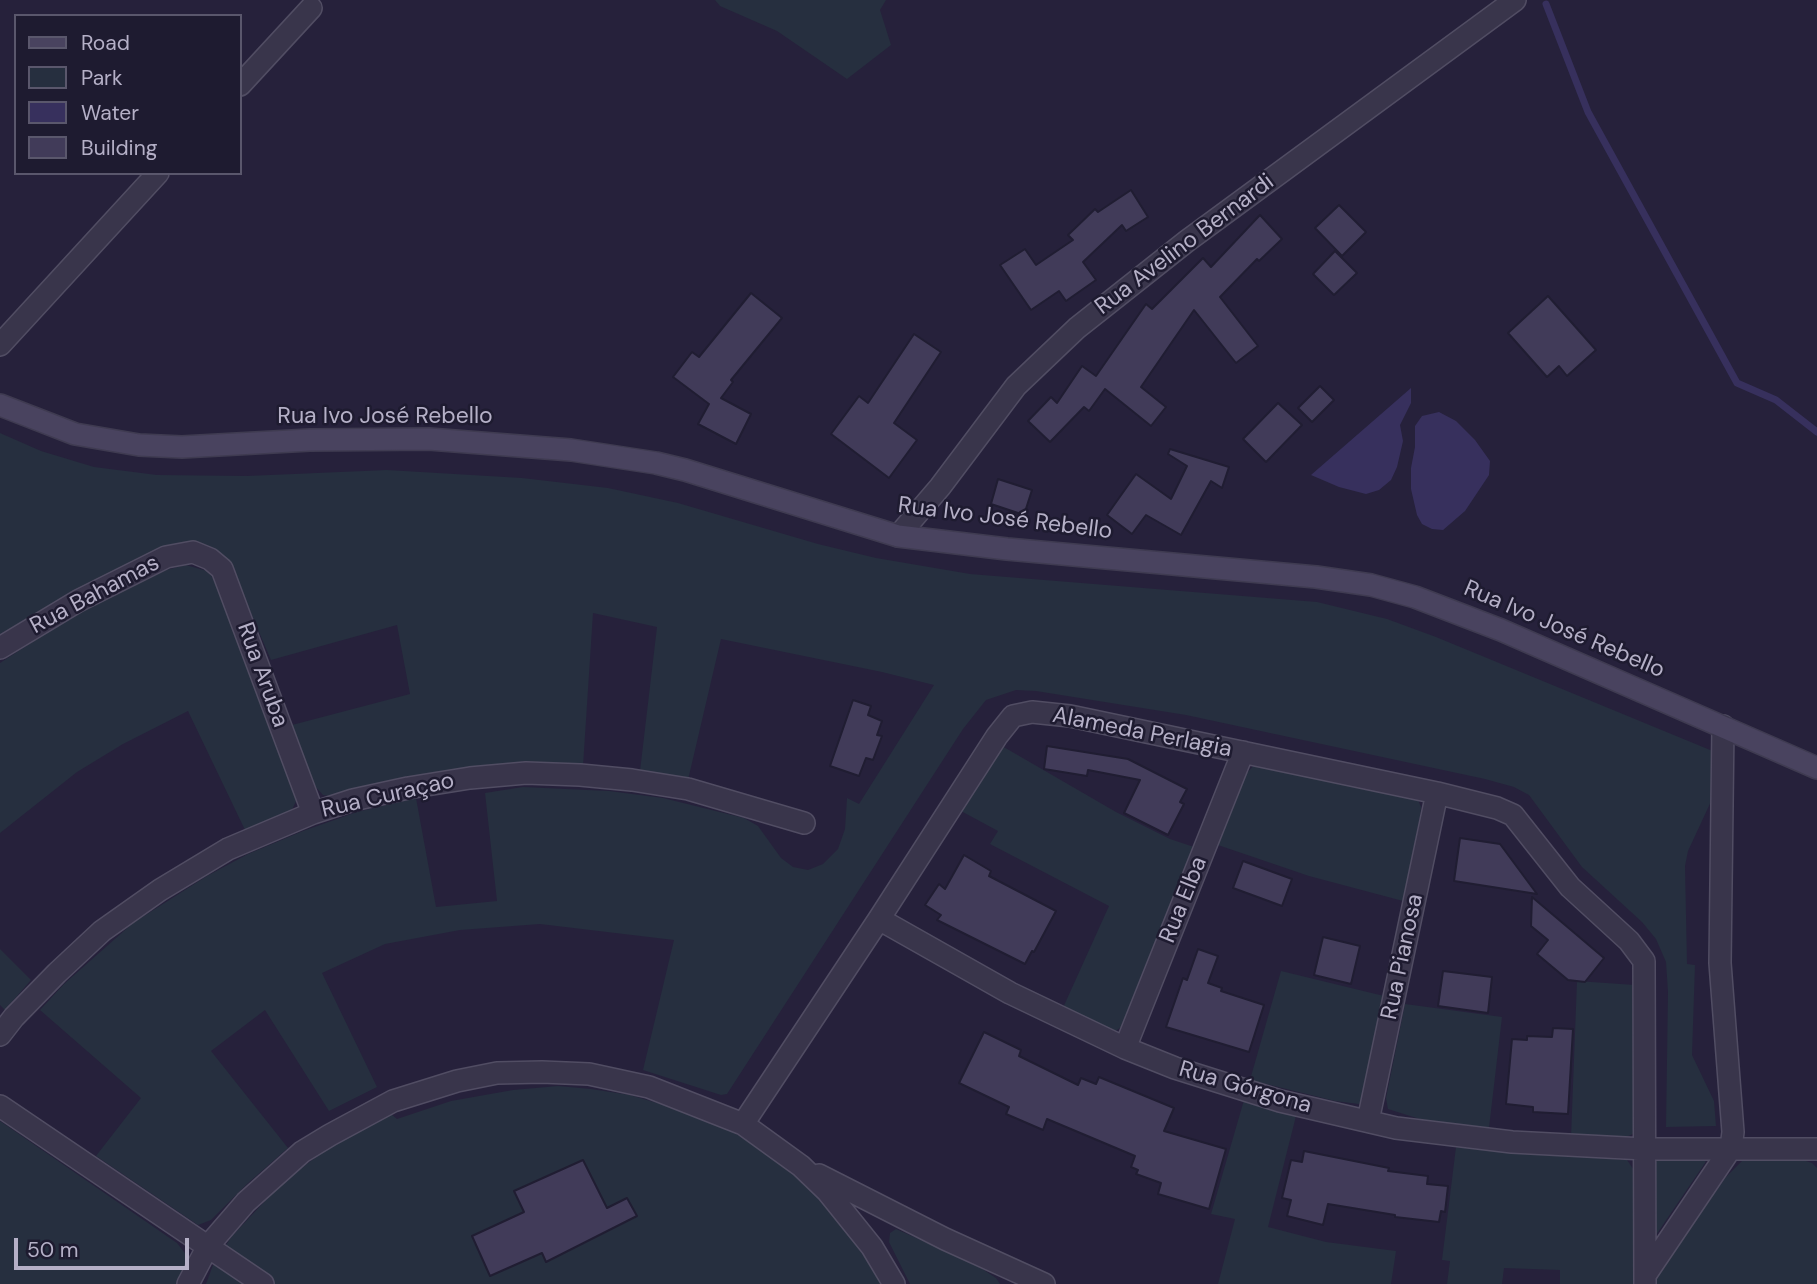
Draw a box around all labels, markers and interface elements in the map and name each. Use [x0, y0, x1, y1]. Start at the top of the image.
legend [14, 14, 242, 175]
text: Road [81, 29, 130, 57]
text: Park [81, 64, 122, 92]
text: Water [81, 99, 139, 127]
text: Building [81, 134, 157, 162]
street label: Rua Avelino Bernardi [1090, 169, 1280, 321]
street label: Rua Ivo José Rebello [277, 403, 493, 431]
street label: Rua Ivo José Rebello [896, 492, 1114, 546]
street label: Rua Bahamas [26, 549, 164, 641]
street label: Rua Ivo José Rebello [1459, 575, 1669, 685]
street label: Rua Aruba [230, 619, 294, 731]
street label: Alameda Perlagia [1050, 702, 1234, 764]
street label: Rua Curaçao [319, 767, 457, 825]
street label: Rua Elba [1154, 853, 1214, 947]
street label: Rua Pianosa [1376, 892, 1430, 1022]
street label: Rua Górgona [1176, 1056, 1314, 1120]
scale bar [18, 1224, 192, 1268]
text: 50 m [27, 1236, 78, 1264]

